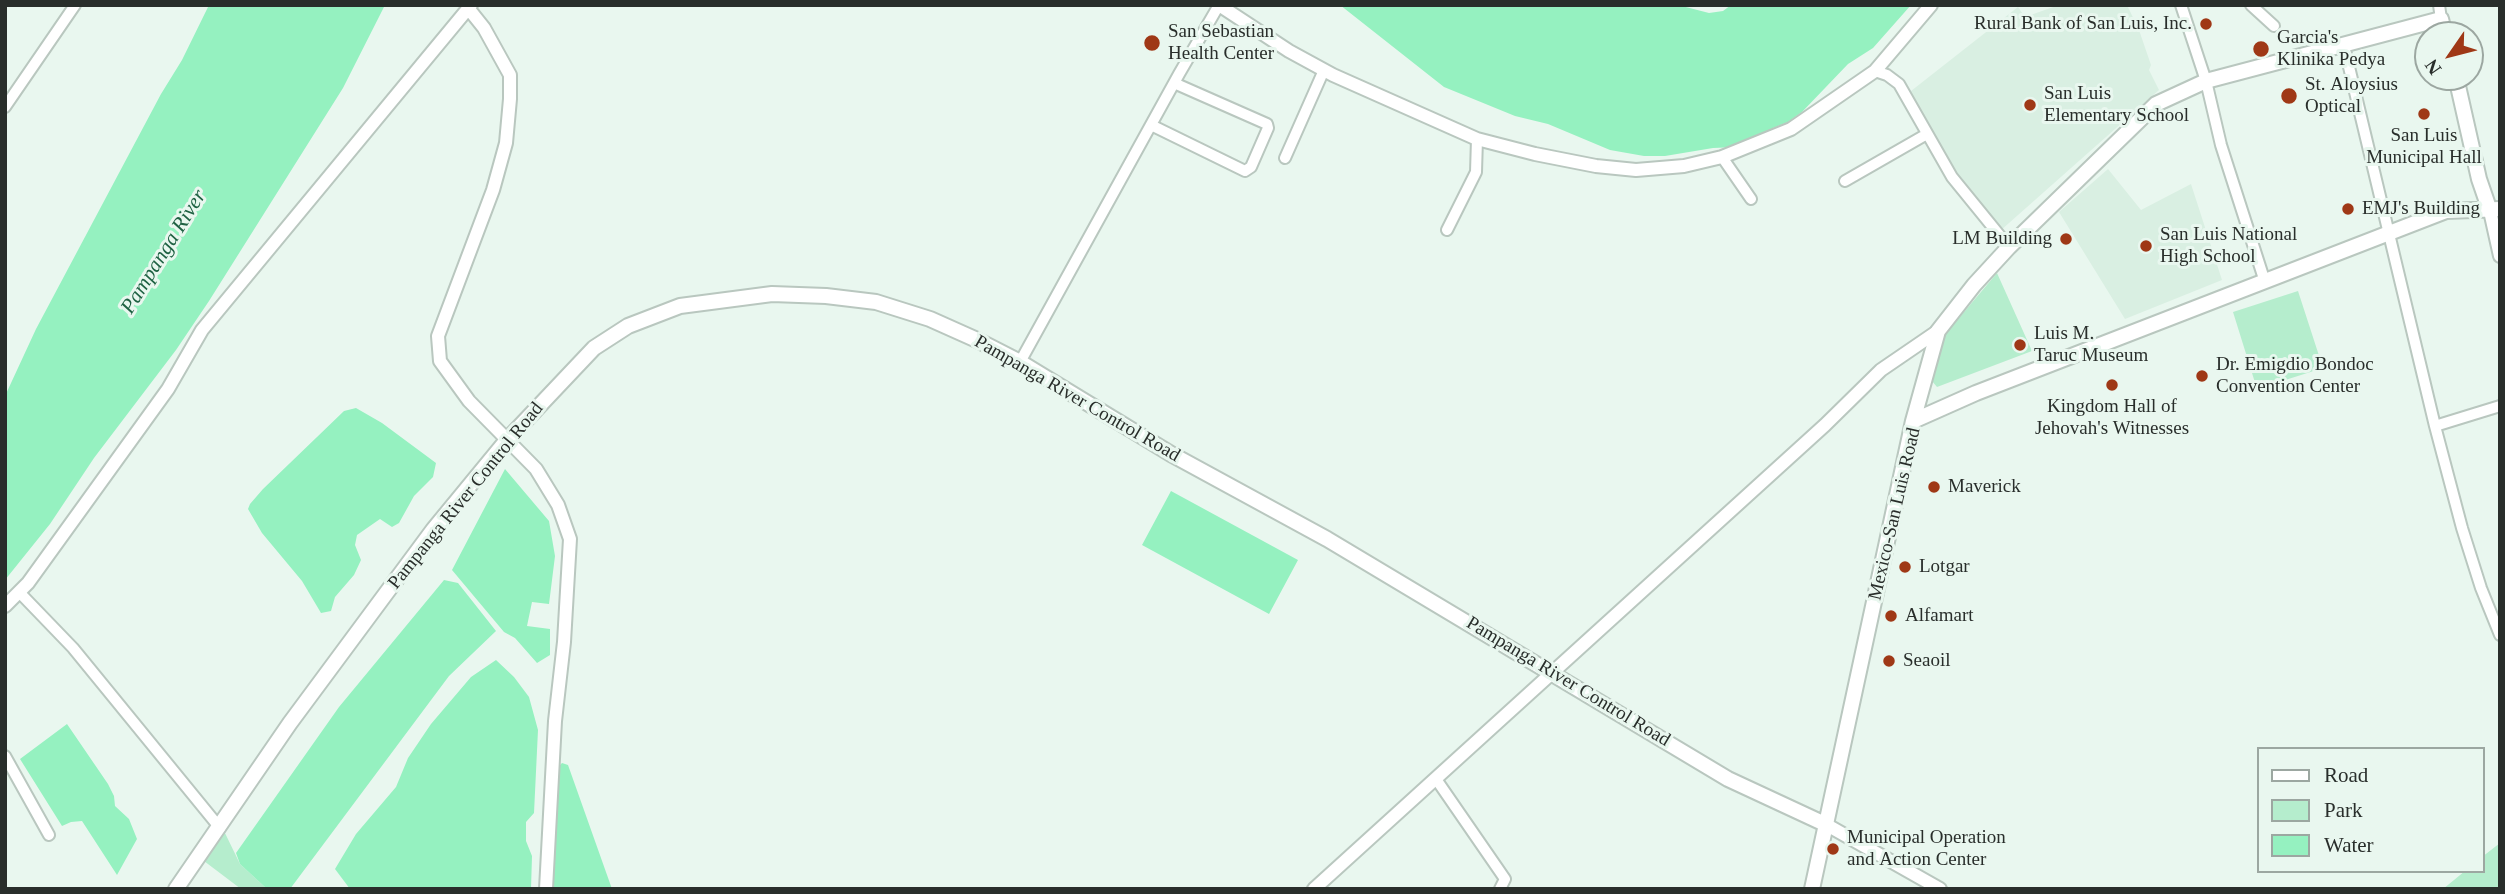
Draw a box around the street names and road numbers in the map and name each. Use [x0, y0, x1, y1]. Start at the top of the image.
street label: Pampanga River Control Road [970, 331, 1184, 467]
street label: Pampanga River Control Road [384, 398, 548, 594]
street label: Mexico-San Luis Road [1864, 426, 1926, 602]
street label: Pampanga River Control Road [1462, 612, 1674, 752]

